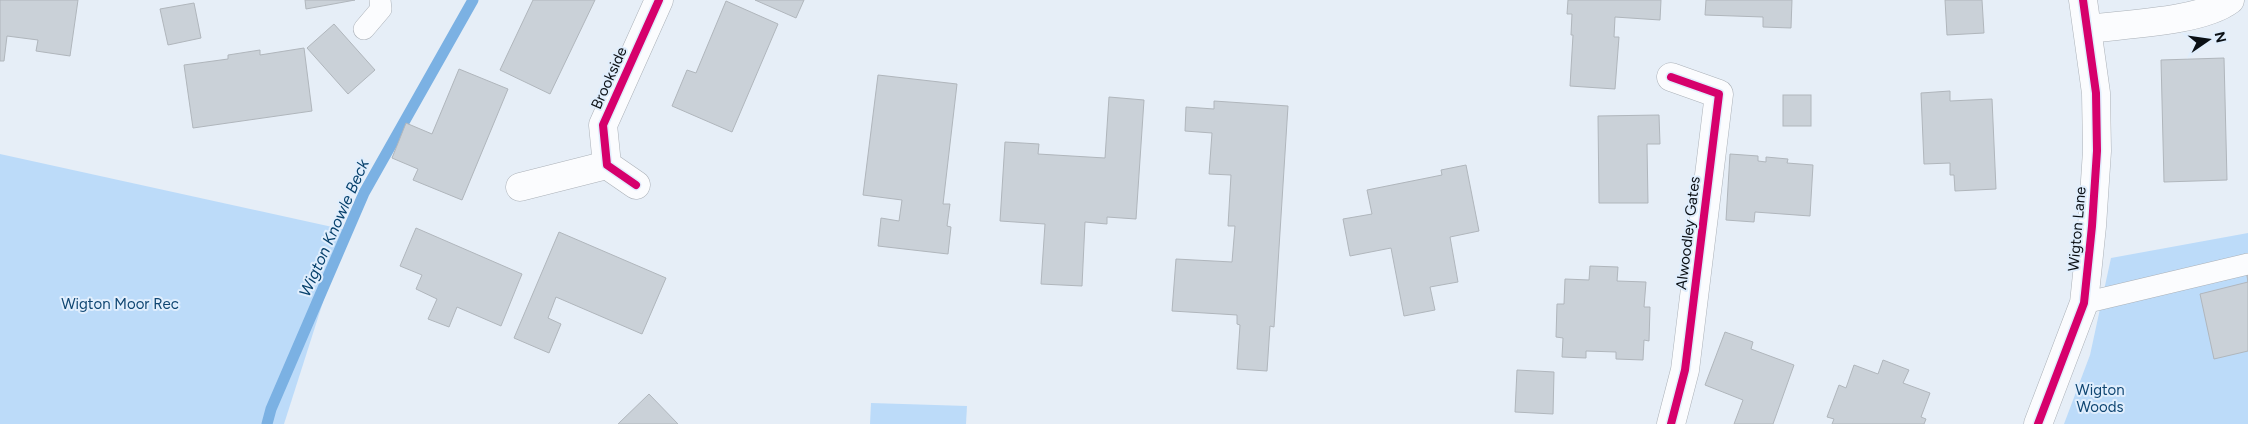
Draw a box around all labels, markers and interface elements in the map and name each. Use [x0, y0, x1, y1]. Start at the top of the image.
north arrow [2183, 15, 2233, 65]
text: N [2211, 30, 2230, 44]
street label: Brookside [587, 44, 631, 112]
water label: Wigton Knowle Beck [295, 155, 373, 300]
street label: Alwoodley Gates [1672, 175, 1704, 291]
street label: Wigton Lane [2064, 186, 2090, 272]
park label: Wigton Moor Rec [61, 295, 179, 313]
park label: Wigton Woods [2075, 381, 2125, 416]

